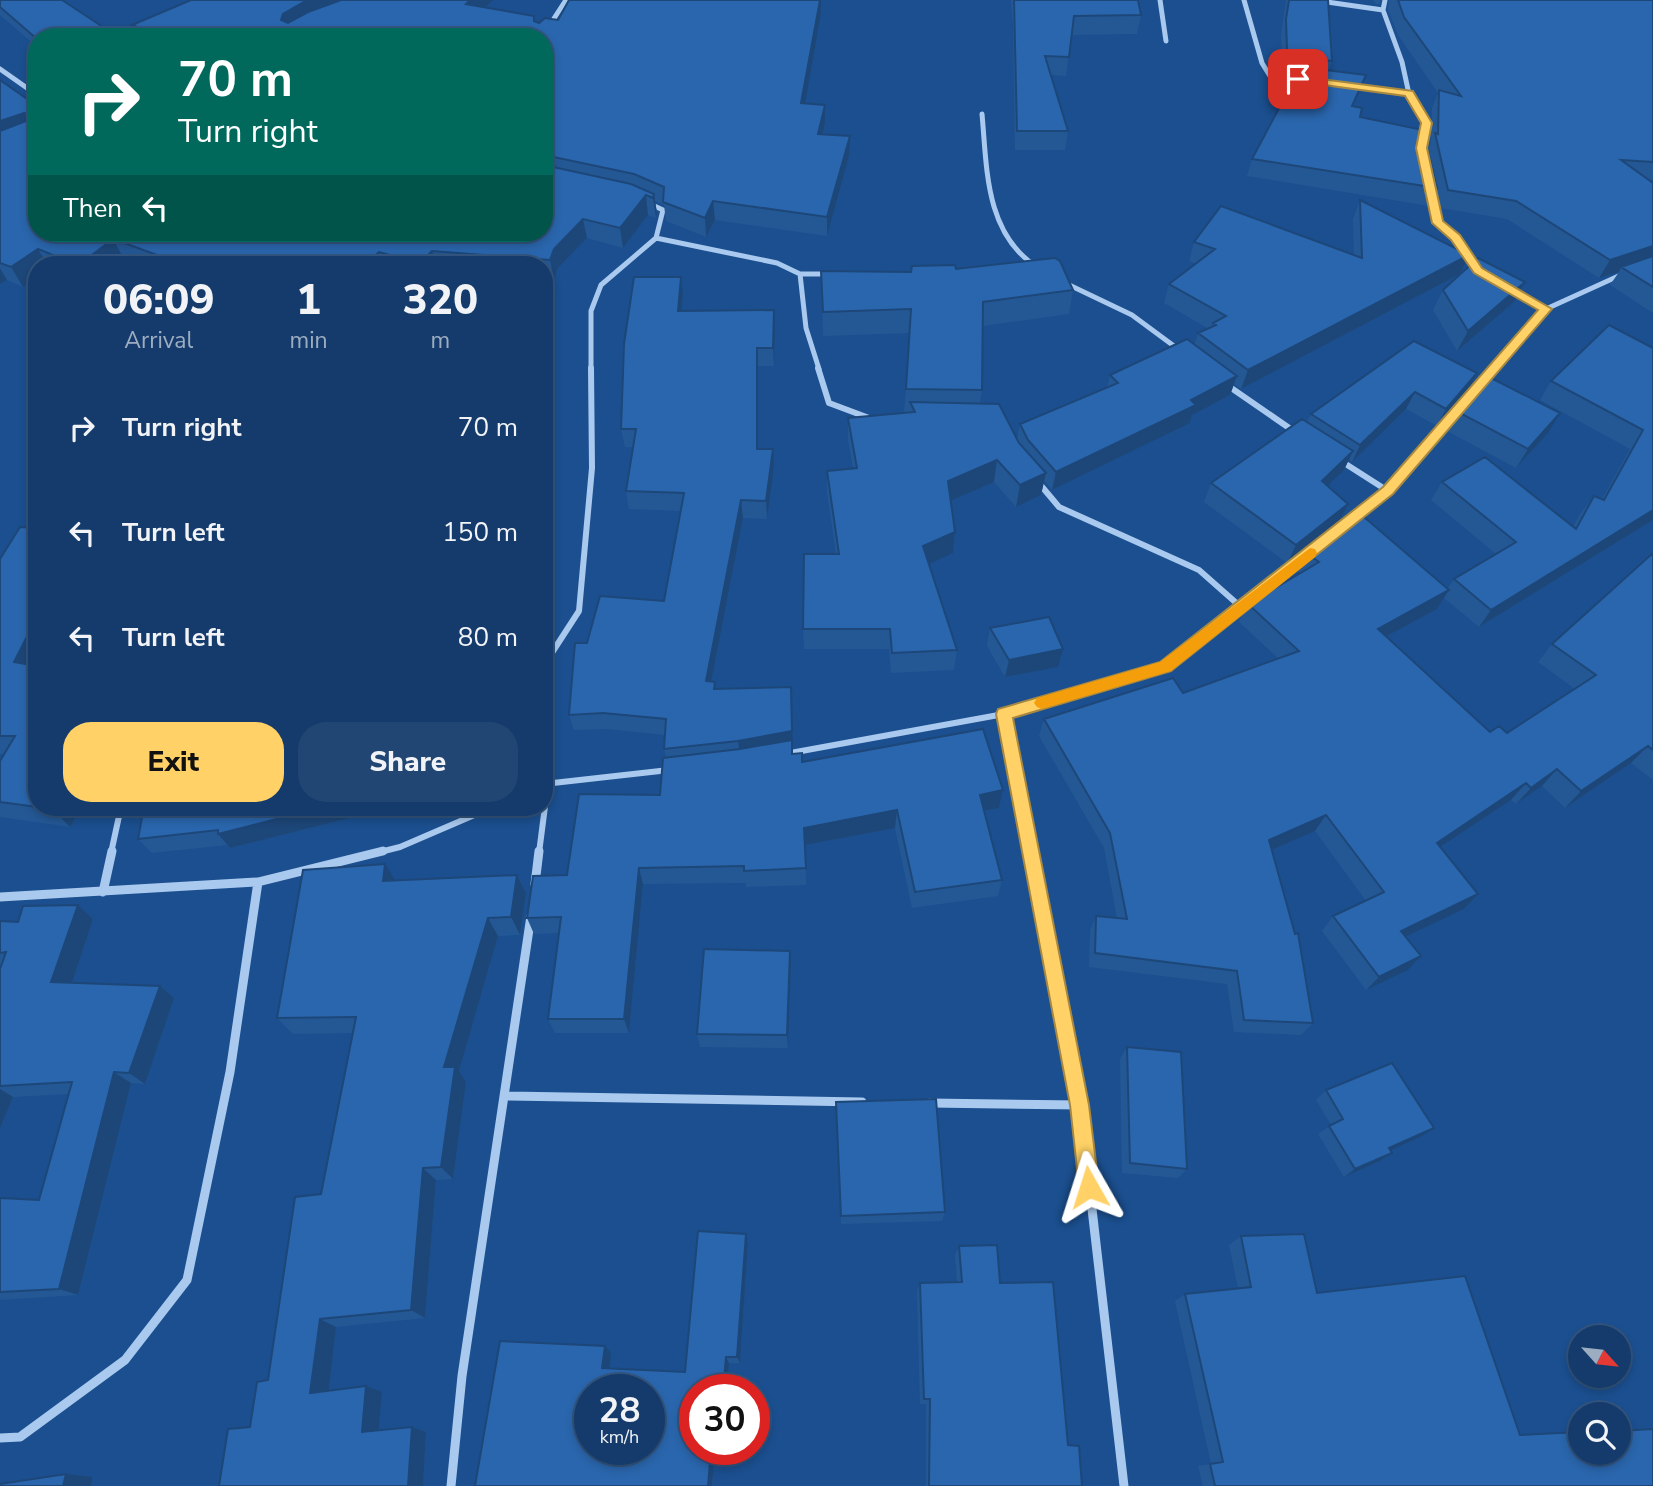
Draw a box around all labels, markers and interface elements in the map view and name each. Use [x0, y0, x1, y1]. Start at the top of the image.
text: 70 m [178, 46, 293, 113]
pin [1268, 49, 1328, 109]
icon: right [63, 56, 154, 147]
icon: arrive [1279, 60, 1317, 98]
text: Turn right [178, 110, 318, 153]
icon: left [136, 189, 174, 227]
text: Then [63, 191, 122, 226]
text: 06:09 [103, 272, 215, 329]
text: 1 [296, 272, 321, 329]
text: 320 [403, 272, 478, 329]
text: Arrival [124, 325, 193, 356]
text: min [290, 325, 328, 356]
text: m [430, 325, 450, 356]
icon: right [63, 409, 101, 447]
text: Turn right [122, 410, 241, 445]
text: 70 m [458, 410, 518, 445]
icon: left [63, 514, 101, 552]
text: Turn left [122, 515, 225, 550]
text: 150 m [442, 515, 518, 550]
icon: left [63, 619, 101, 657]
text: Turn left [122, 620, 225, 655]
text: 80 m [458, 620, 518, 655]
button: Exit [63, 722, 284, 802]
button: Share [298, 722, 518, 802]
position arrow [1052, 1150, 1126, 1224]
north arrow [1568, 1325, 1631, 1388]
map controls [1568, 1325, 1631, 1465]
speed limit sign: 30 [679, 1374, 770, 1465]
text: 28 [598, 1387, 641, 1434]
button: search [1568, 1402, 1631, 1465]
text: km/h [600, 1425, 639, 1449]

